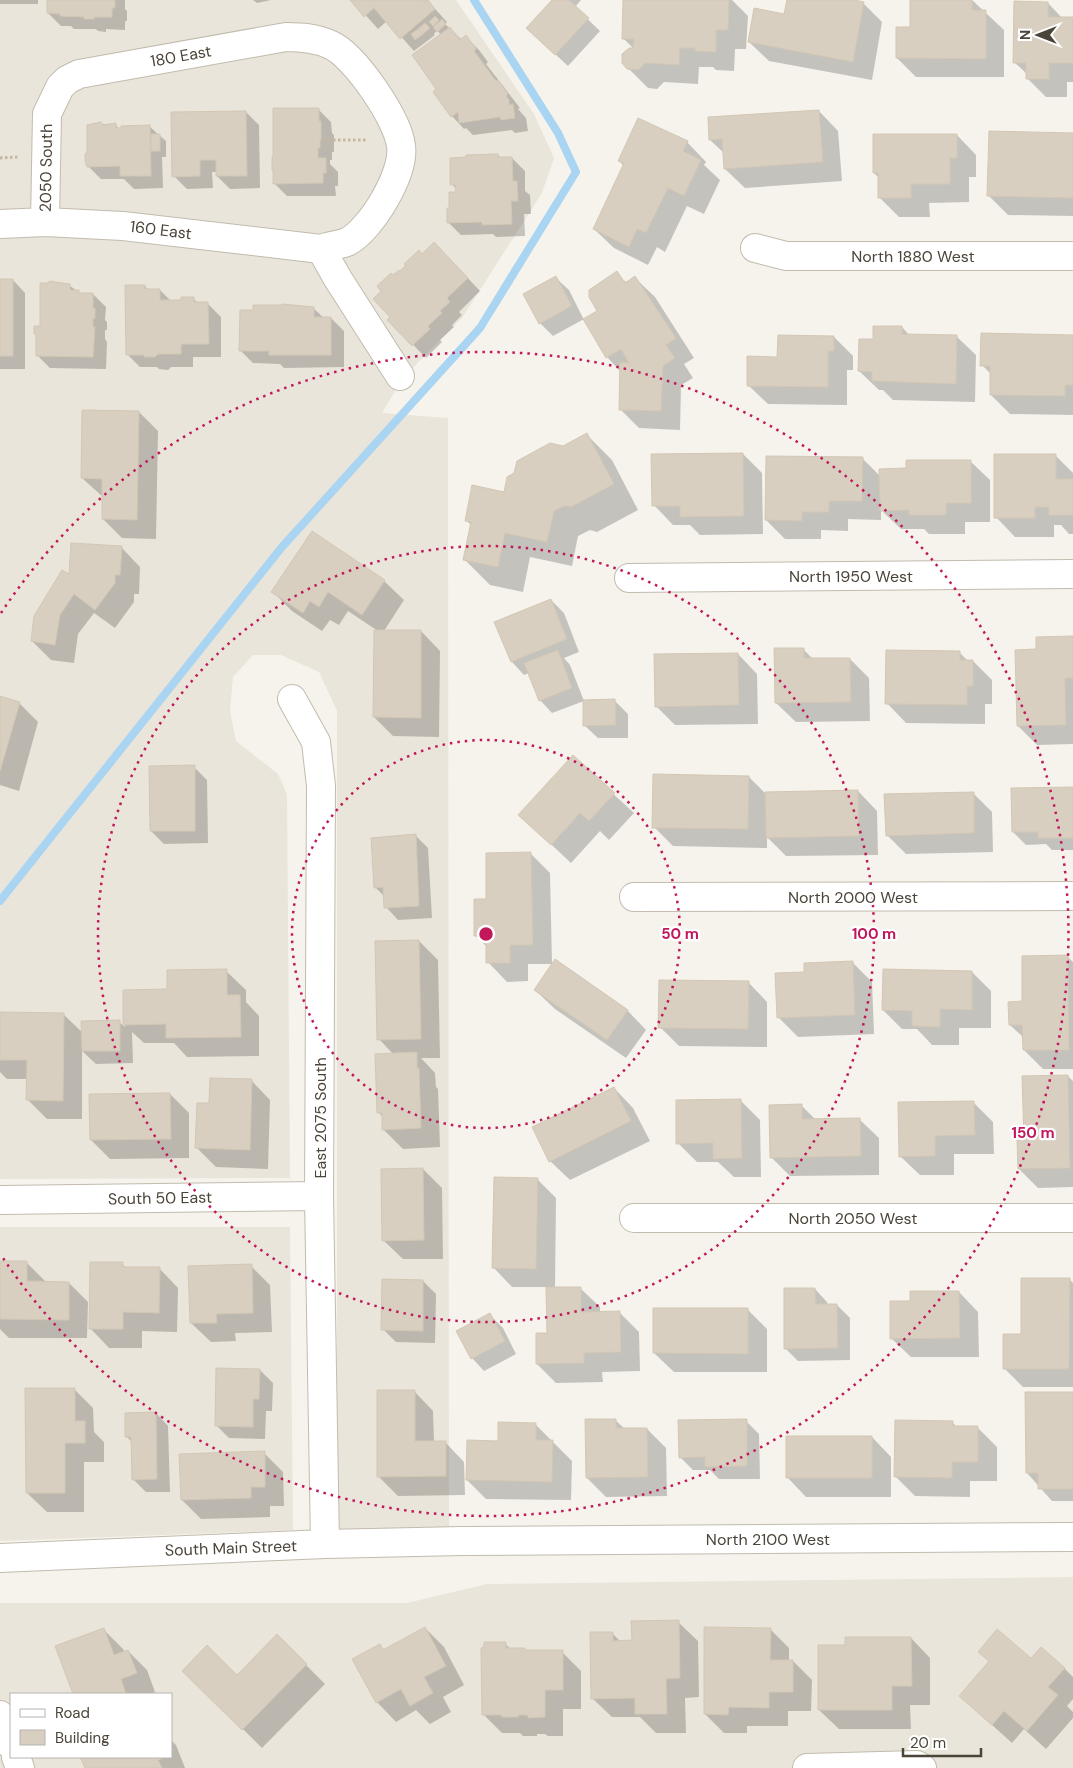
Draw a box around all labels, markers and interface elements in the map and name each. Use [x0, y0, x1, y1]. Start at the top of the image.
north arrow [1013, 10, 1063, 60]
text: N [1016, 30, 1034, 40]
street label: 180 East [149, 40, 213, 72]
street label: 2050 South [35, 124, 57, 212]
street label: 160 East [129, 216, 193, 244]
street label: North 1880 West [851, 246, 975, 267]
street label: North 1950 West [789, 566, 913, 587]
street label: North 2000 West [788, 887, 918, 908]
text: 50 m [661, 924, 699, 944]
text: 100 m [852, 924, 896, 944]
centre of rings [477, 925, 495, 943]
street label: East 2075 South [310, 1057, 331, 1179]
text: 150 m [1012, 1123, 1055, 1143]
street label: South 50 East [108, 1187, 212, 1209]
street label: North 2050 West [789, 1208, 917, 1229]
street label: North 2100 West [706, 1529, 830, 1550]
street label: South Main Street [164, 1535, 298, 1561]
legend [10, 1693, 172, 1758]
text: Road [55, 1703, 90, 1723]
scale bar [903, 1726, 980, 1758]
text: Building [55, 1728, 110, 1748]
text: 20 m [910, 1733, 946, 1753]

